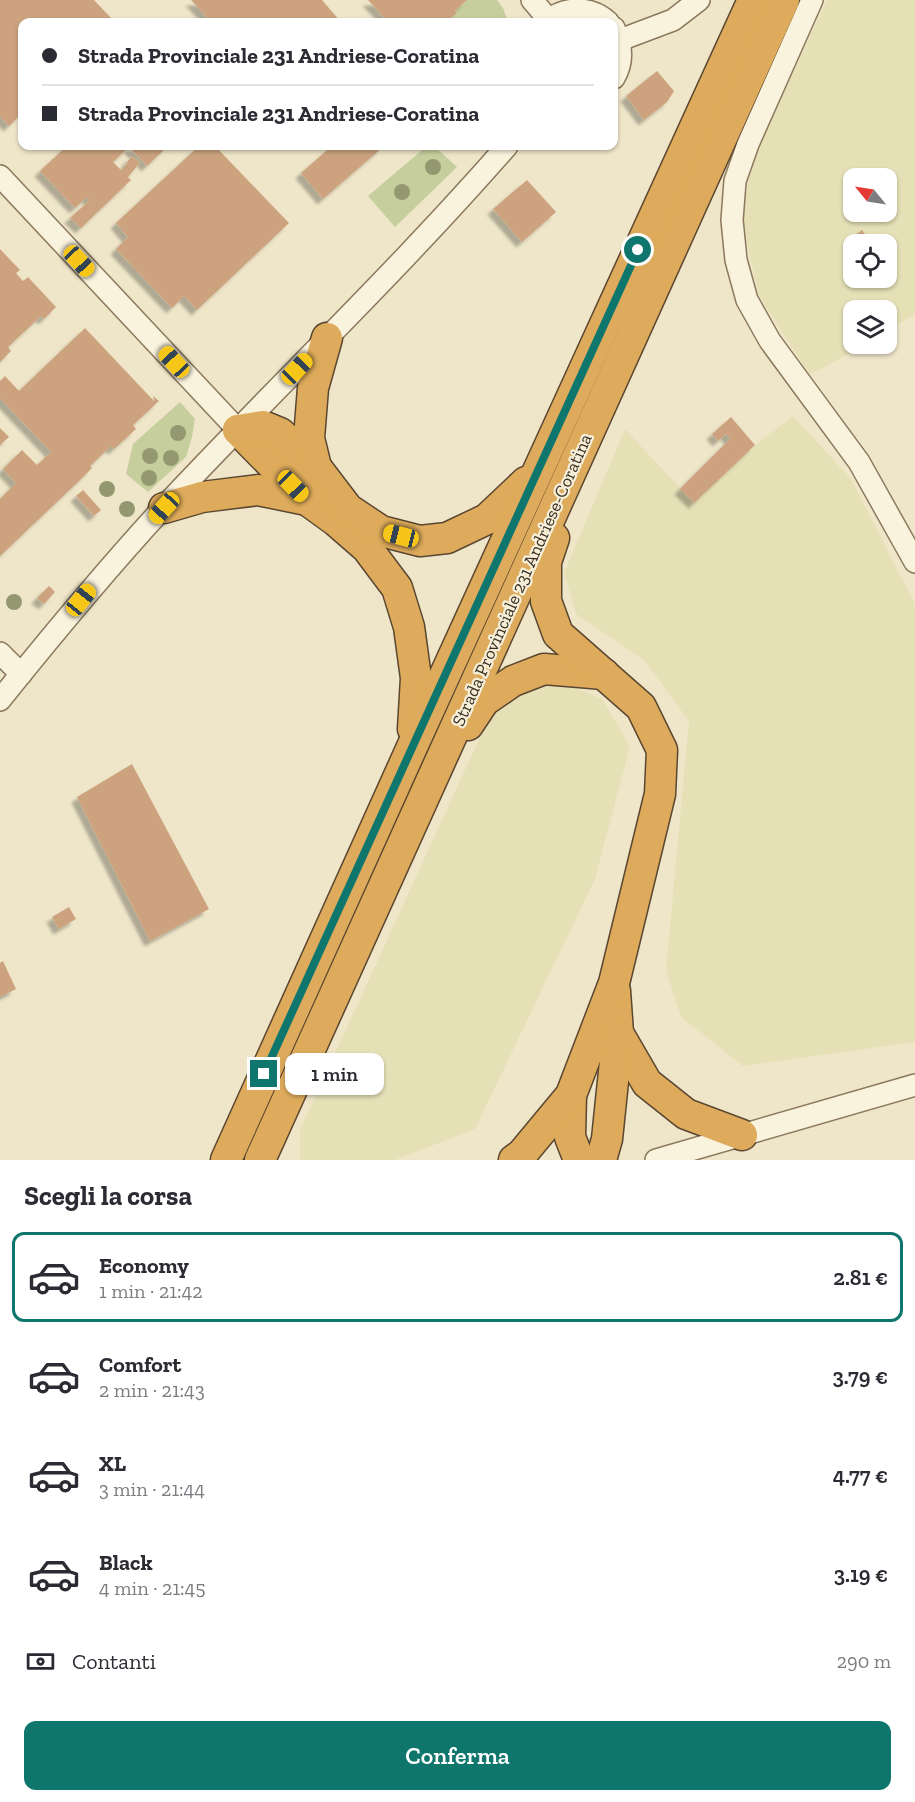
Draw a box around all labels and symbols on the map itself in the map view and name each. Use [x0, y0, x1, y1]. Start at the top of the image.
north arrow [843, 168, 897, 222]
route start [624, 236, 651, 263]
car [60, 242, 98, 280]
car [155, 343, 193, 381]
car [278, 350, 316, 388]
street label: Strada Provinciale 231 Andriese-Coratina [447, 430, 597, 730]
car [274, 467, 312, 505]
car [145, 489, 183, 527]
car [381, 523, 421, 549]
car [63, 580, 99, 620]
callout: 1 min [285, 1053, 384, 1095]
route end [250, 1060, 277, 1087]

